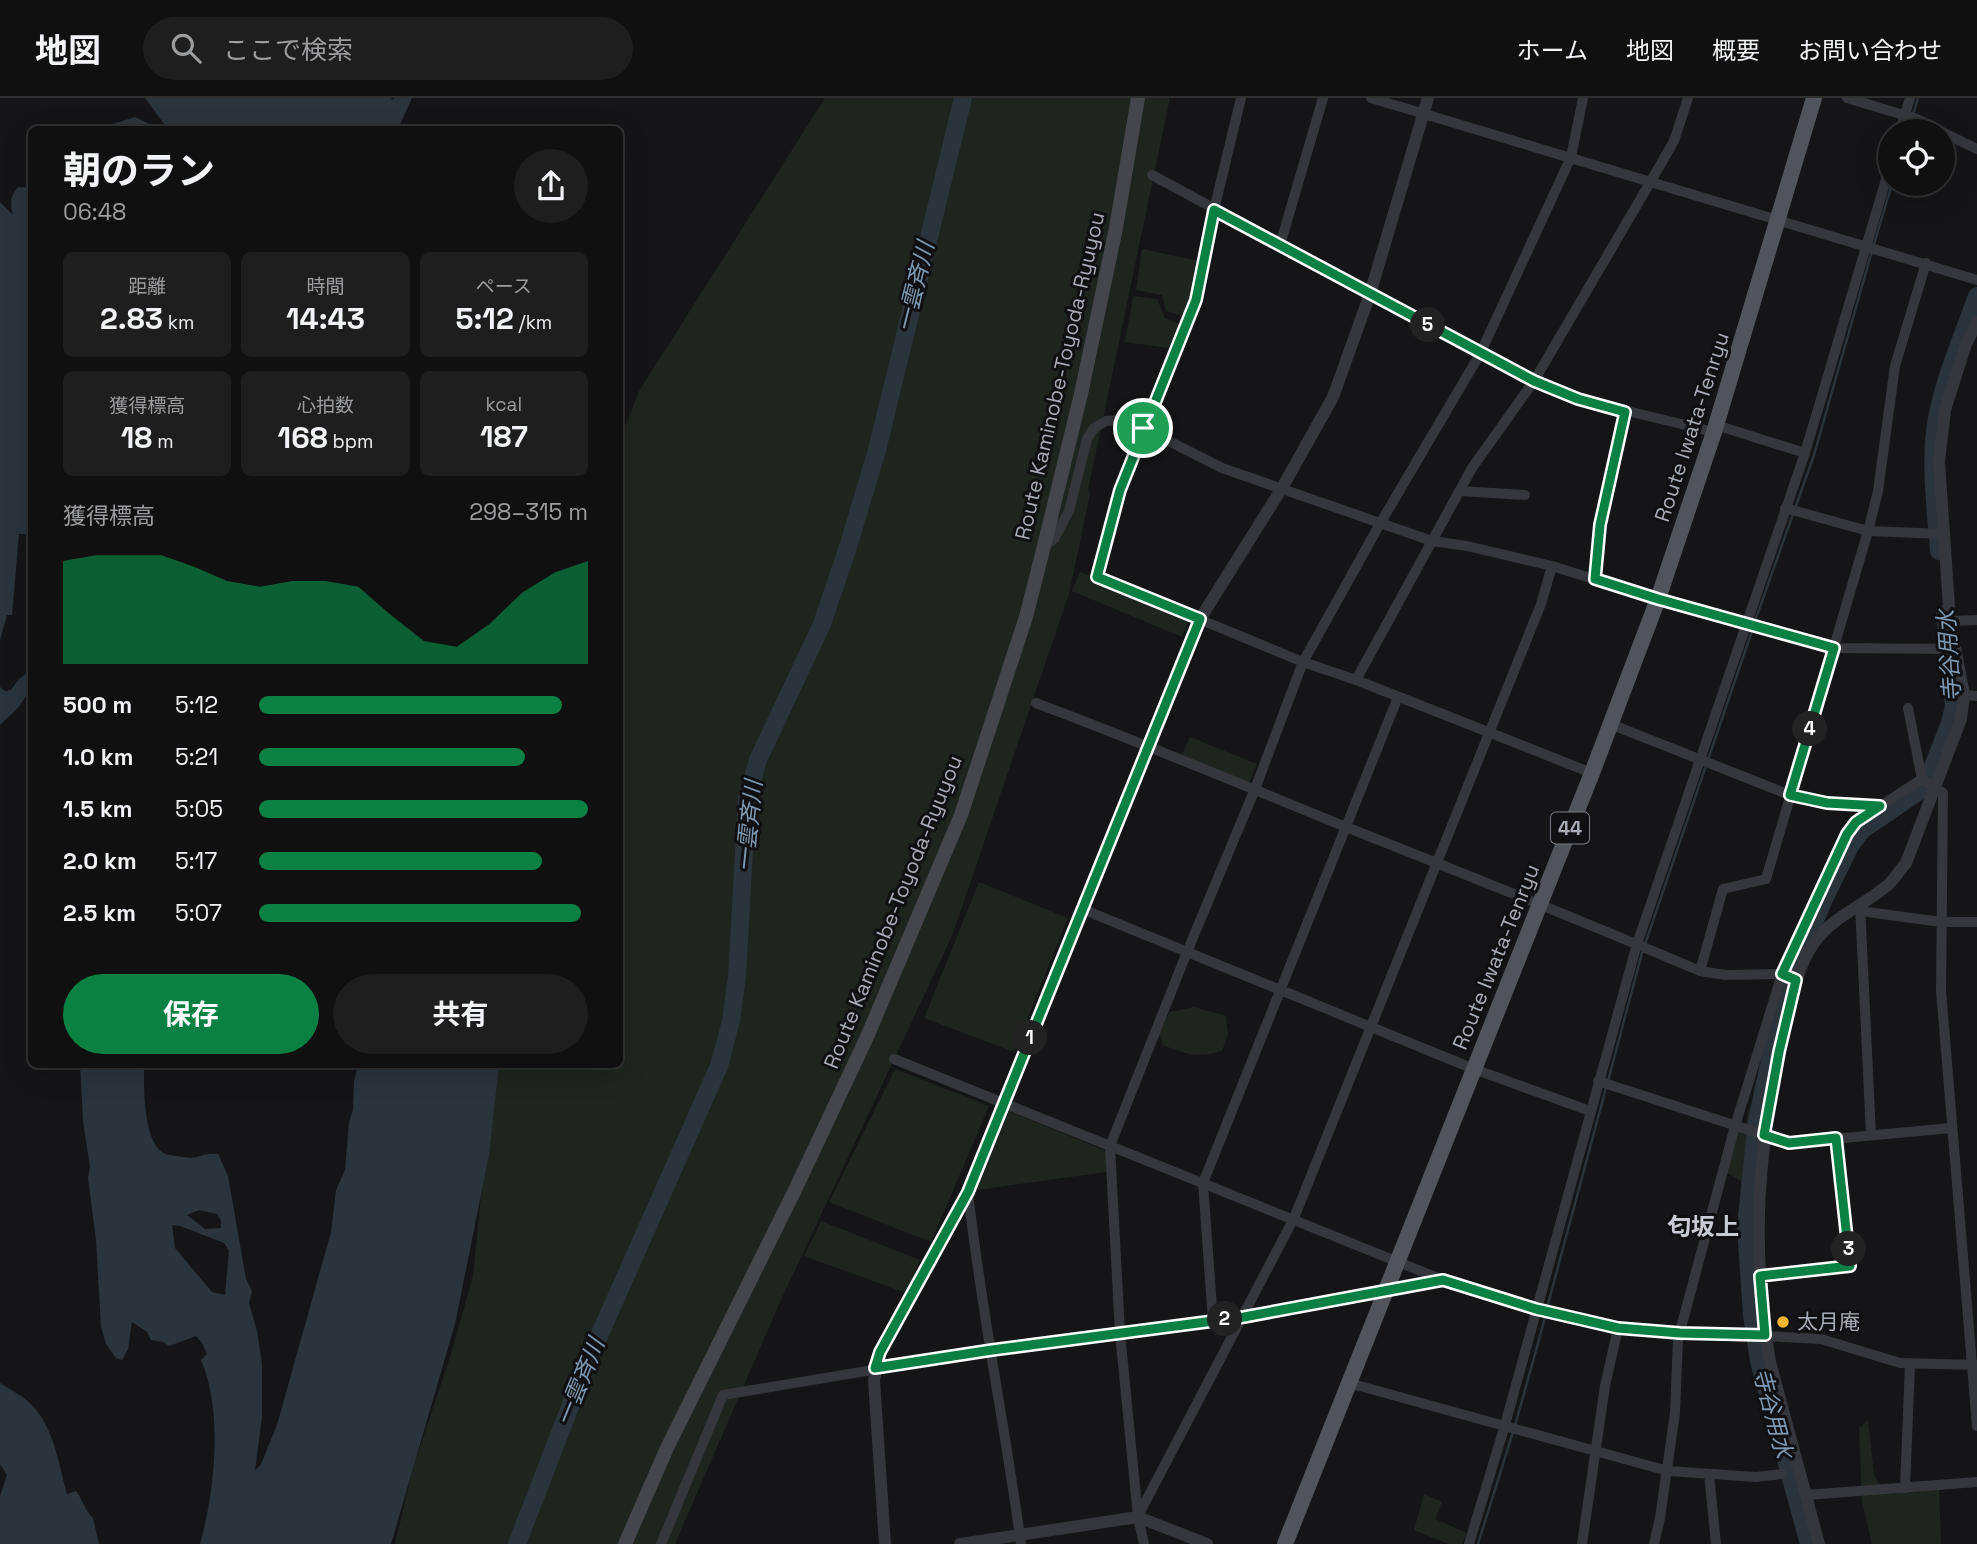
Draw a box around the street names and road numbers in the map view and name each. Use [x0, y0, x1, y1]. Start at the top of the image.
street label: Route Kaminobe-Toyoda-Ryuyou [1009, 209, 1110, 542]
street label: Route Iwata-Tenryu [1648, 329, 1735, 525]
street label: Route Kaminobe-Toyoda-Ryuyou [817, 751, 968, 1072]
road number: 44 [1551, 813, 1589, 844]
street label: Route Iwata-Tenryu [1446, 860, 1545, 1054]

